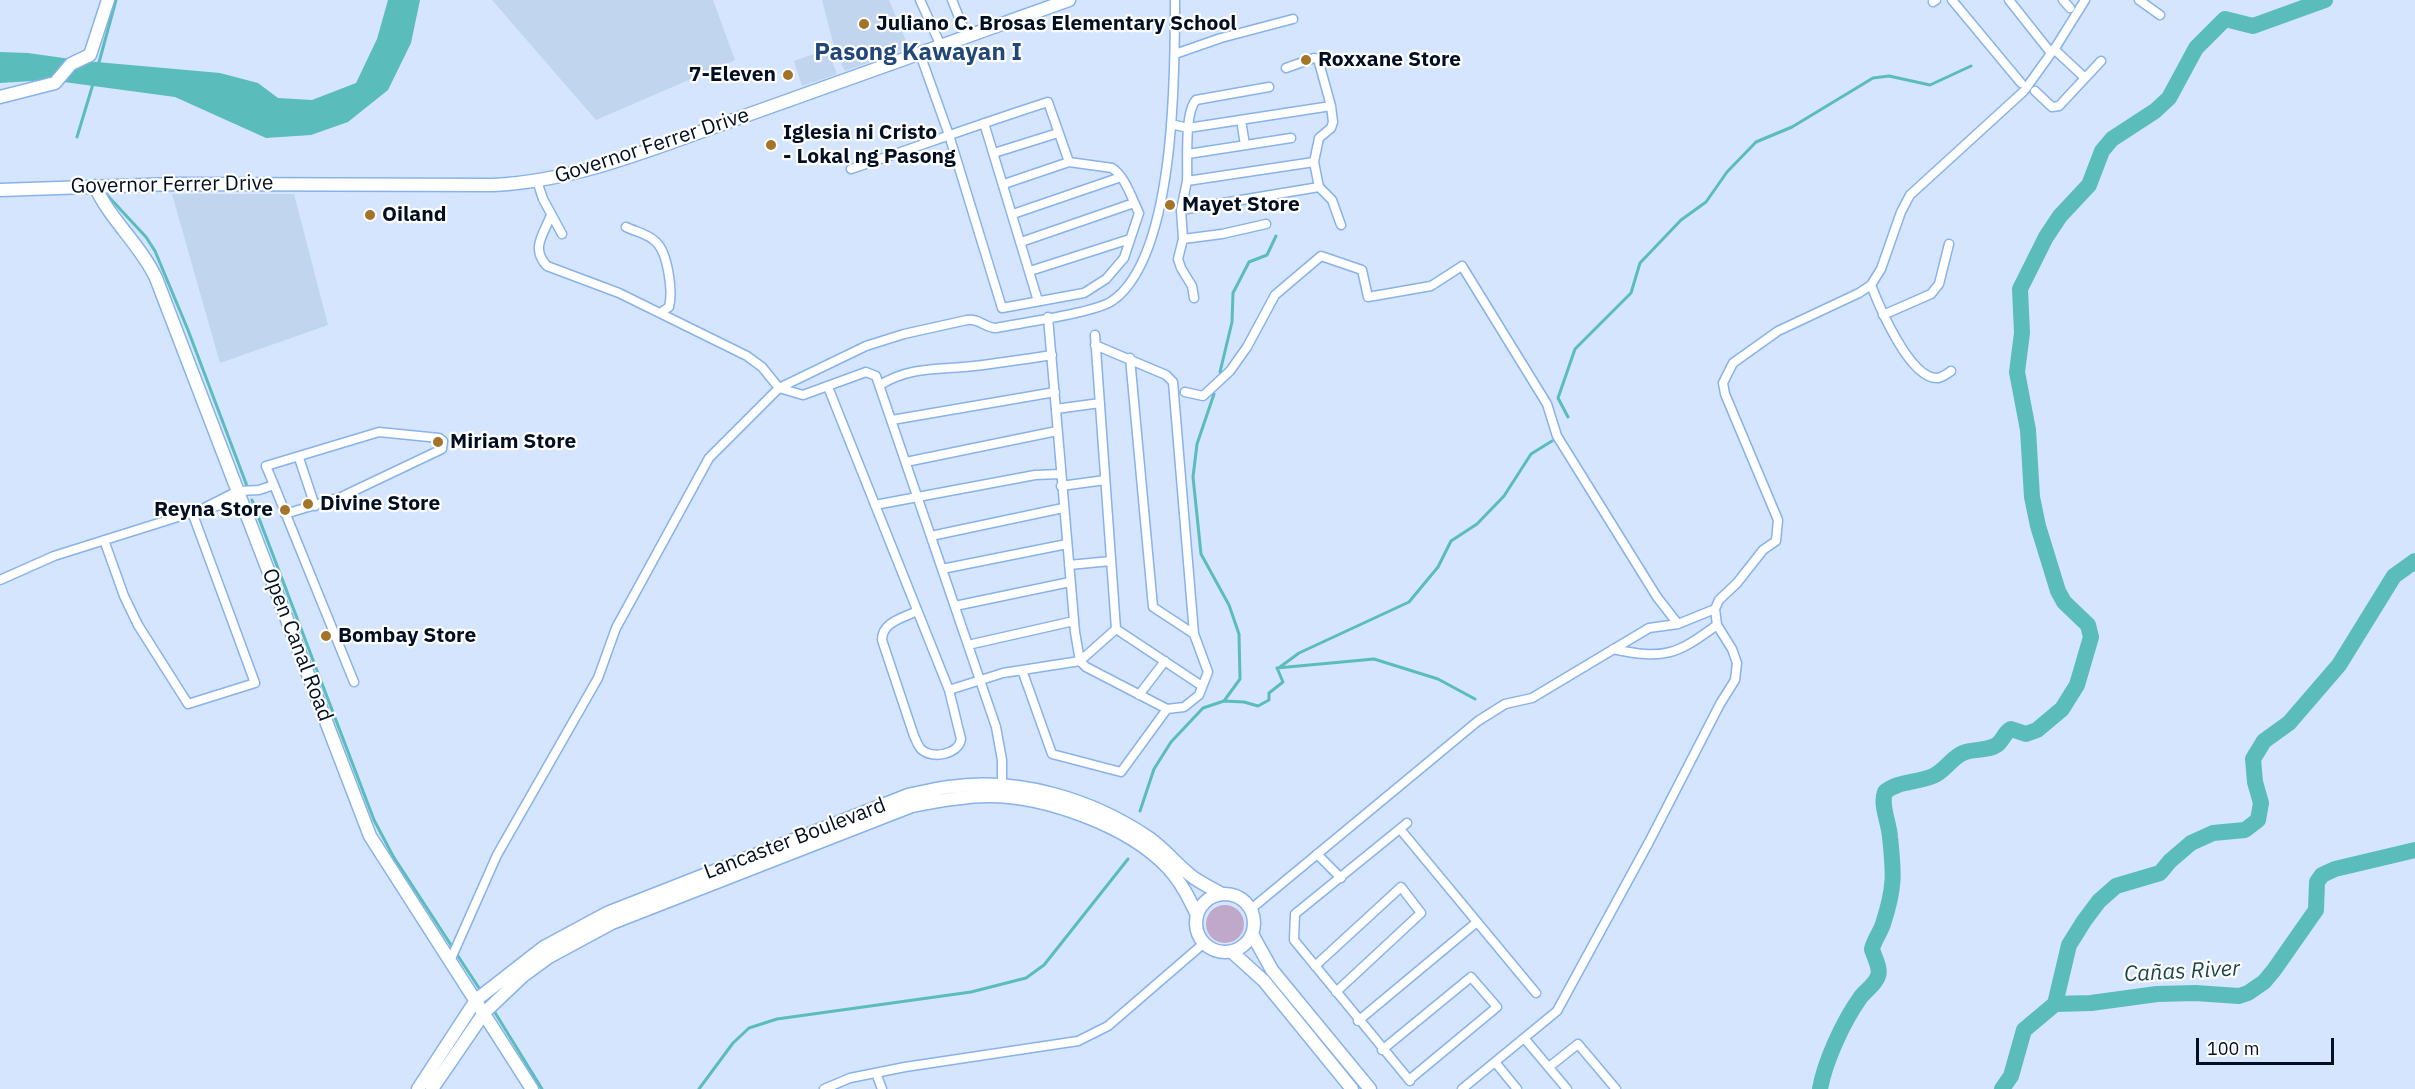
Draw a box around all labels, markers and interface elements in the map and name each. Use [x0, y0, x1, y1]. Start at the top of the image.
place label: Juliano C. Brosas Elementary School [876, 11, 1237, 37]
marker: Juliano C. Brosas Elementary School [857, 17, 871, 31]
district label: Pasong Kawayan I [814, 39, 1022, 67]
place label: Roxxane Store [1318, 47, 1461, 73]
marker: Roxxane Store [1299, 53, 1313, 67]
place label: 7-Eleven [689, 62, 776, 88]
marker: 7-Eleven [781, 68, 795, 82]
street label: Governor Ferrer Drive [552, 103, 752, 189]
place label: Iglesia ni Cristo - Lokal ng Pasong [783, 120, 956, 170]
marker: Iglesia ni Cristo - Lokal ng Pasong [764, 138, 778, 152]
street label: Governor Ferrer Drive [70, 171, 274, 199]
place label: Mayet Store [1182, 192, 1300, 218]
marker: Mayet Store [1163, 198, 1177, 212]
place label: Oiland [382, 202, 447, 228]
marker: Oiland [363, 208, 377, 222]
place label: Miriam Store [450, 429, 576, 455]
marker: Miriam Store [431, 435, 445, 449]
place label: Divine Store [320, 491, 440, 517]
place label: Reyna Store [154, 497, 273, 523]
marker: Divine Store [301, 497, 315, 511]
marker: Reyna Store [278, 503, 292, 517]
street label: Open Canal Road [256, 565, 338, 725]
place label: Bombay Store [338, 623, 476, 649]
marker: Bombay Store [319, 629, 333, 643]
street label: Lancaster Boulevard [701, 793, 889, 885]
water label: Cañas River [2123, 956, 2241, 988]
scale bar [2199, 1026, 2337, 1064]
text: 100 m [2207, 1037, 2259, 1060]

